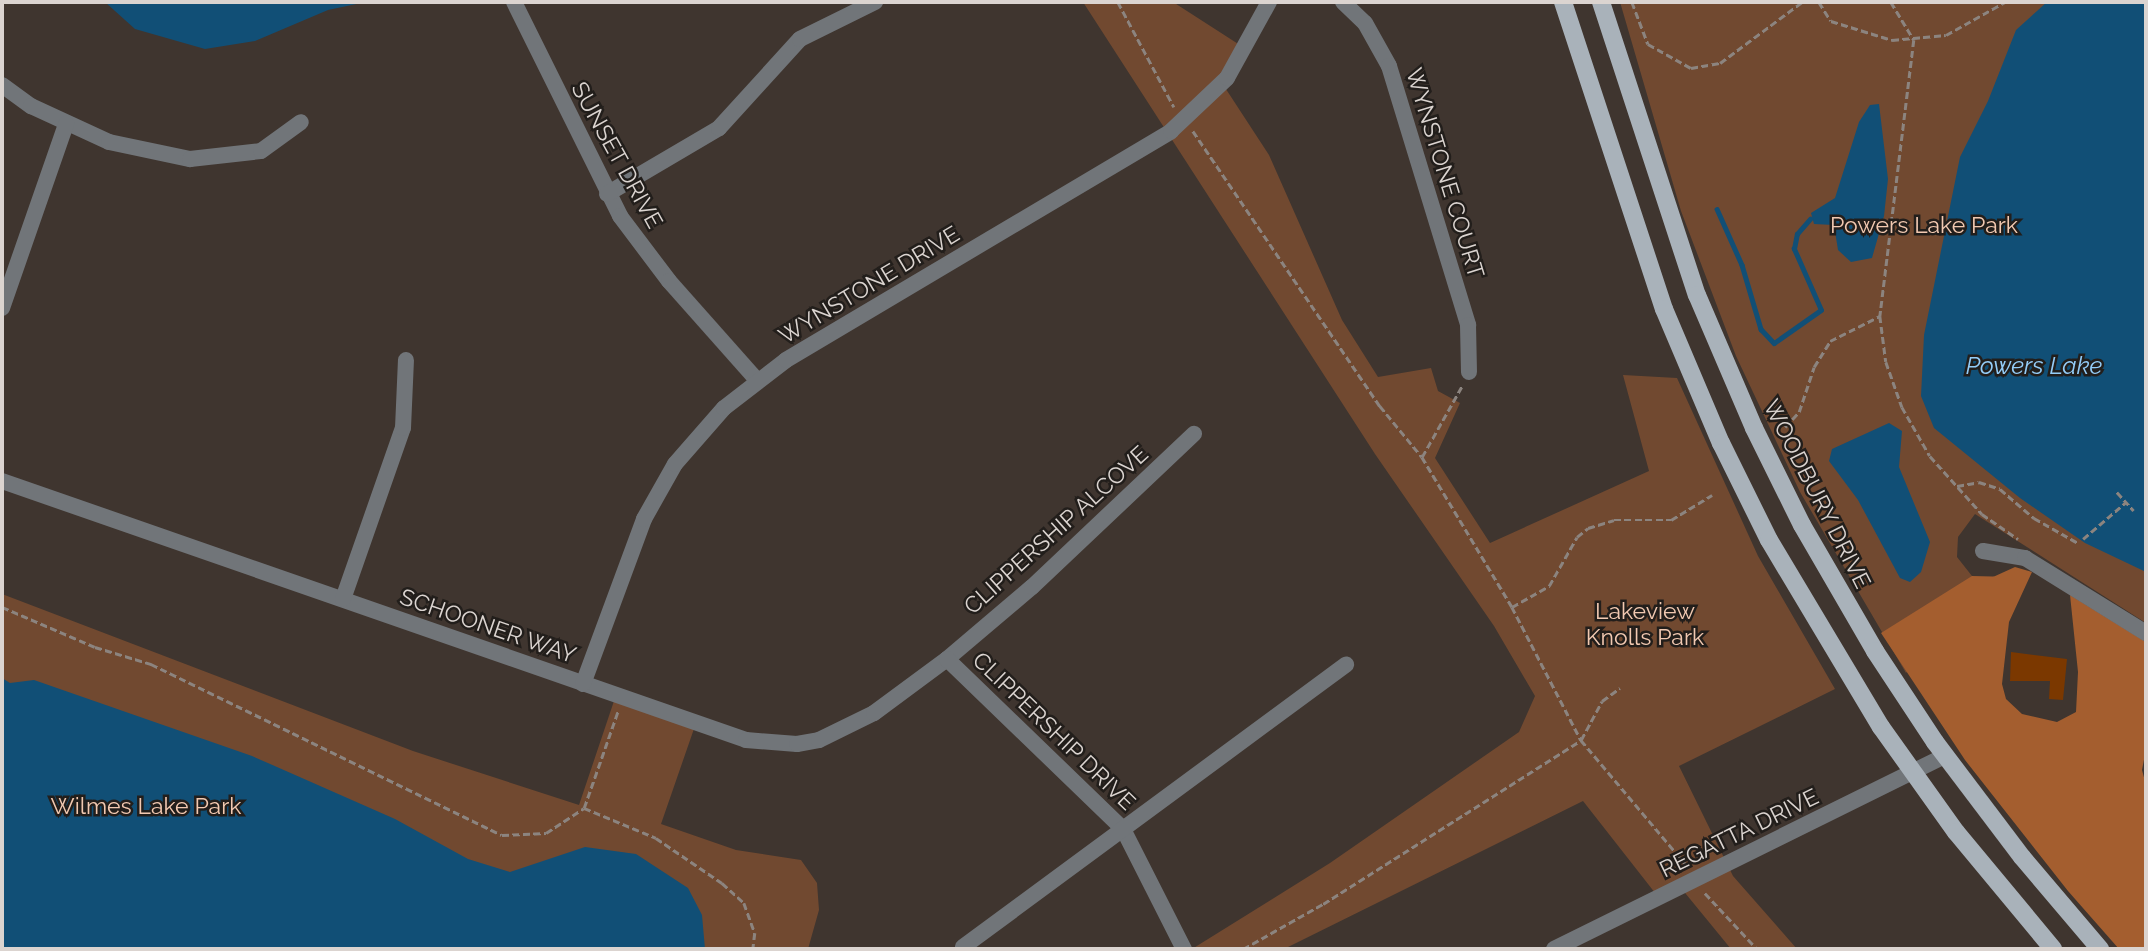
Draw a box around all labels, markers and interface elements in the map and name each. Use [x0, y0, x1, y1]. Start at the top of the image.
street label: WYNSTONE COURT [1400, 65, 1490, 281]
street label: SUNSET DRIVE [565, 77, 669, 233]
park label: Powers Lake Park [1830, 211, 2018, 239]
street label: WYNSTONE DRIVE [774, 220, 964, 350]
water label: Powers Lake [1966, 352, 2102, 380]
street label: WOODBURY DRIVE [1757, 395, 1877, 593]
street label: CLIPPERSHIP ALCOVE [958, 440, 1154, 620]
street label: SCHOONER WAY [396, 583, 580, 669]
park label: Lakeview Knolls Park [1586, 597, 1704, 651]
street label: CLIPPERSHIP DRIVE [967, 646, 1141, 816]
street label: REGATTA DRIVE [1655, 782, 1823, 884]
park label: Wilmes Lake Park [51, 792, 241, 820]

